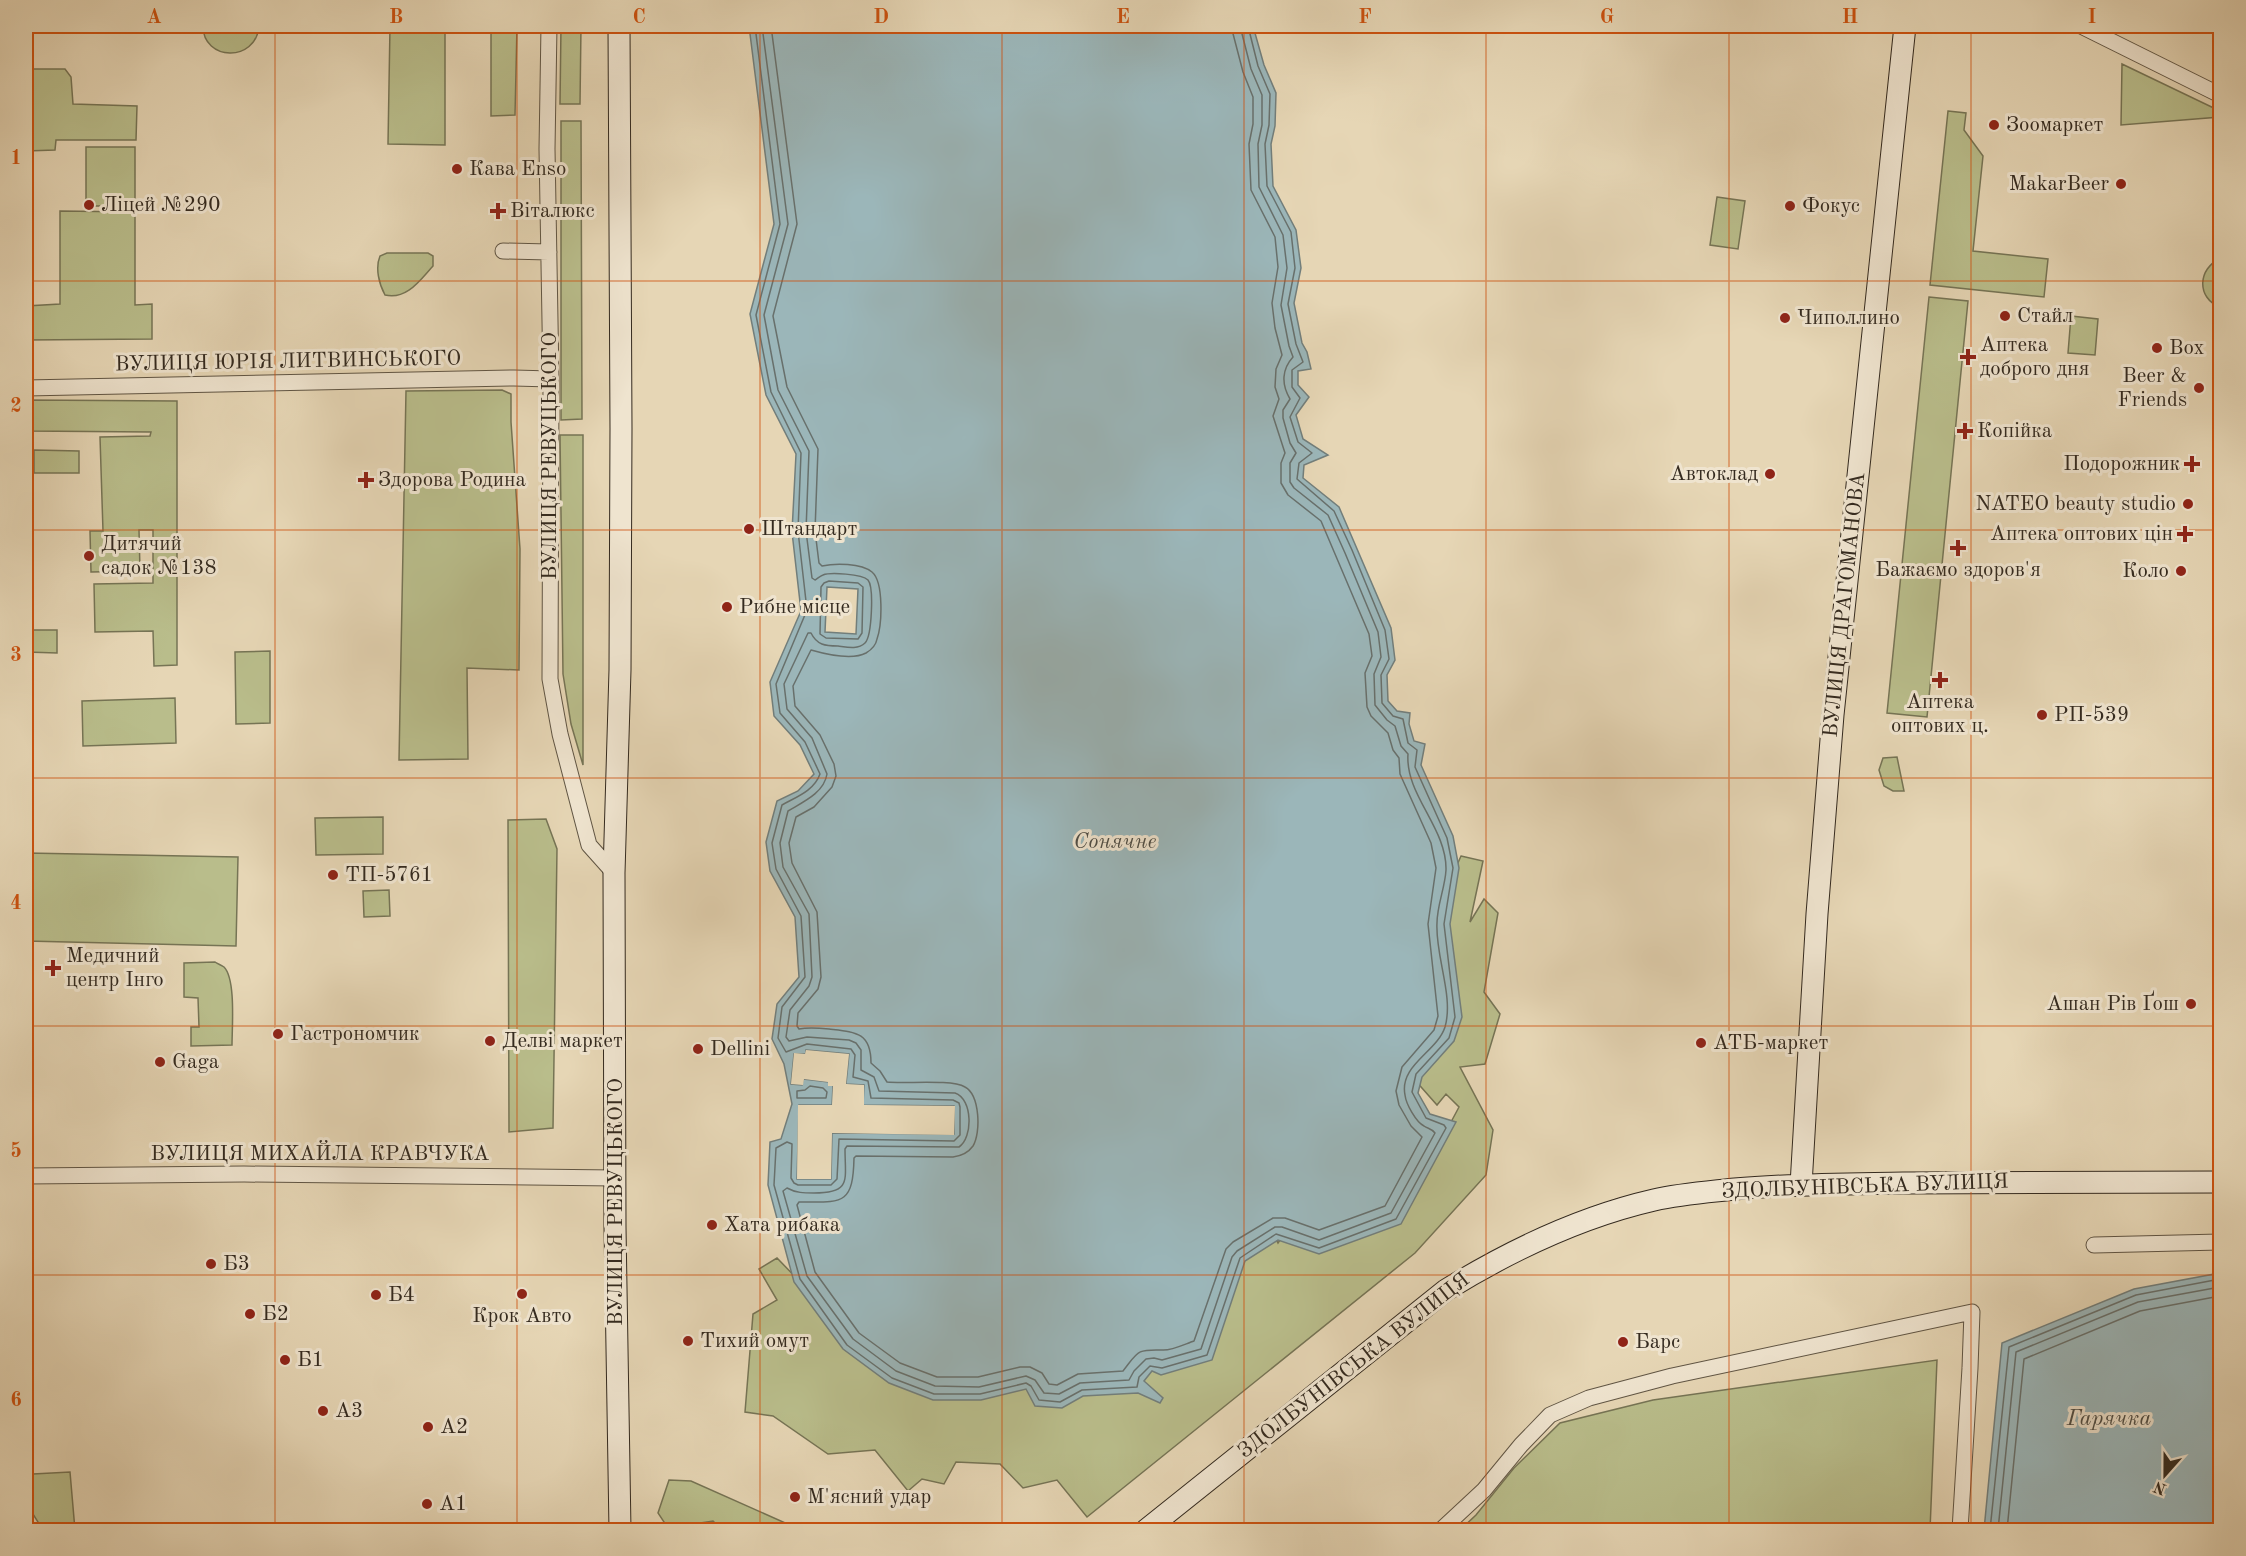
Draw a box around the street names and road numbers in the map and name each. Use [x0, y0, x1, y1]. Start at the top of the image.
street label: ВУЛИЦЯ РЕВУЦЬКОГО [540, 332, 561, 580]
street label: ВУЛИЦЯ ЮРІЯ ЛИТВИНСЬКОГО [115, 348, 461, 376]
street label: ВУЛИЦЯ ДРАГОМАНОВА [1821, 471, 1869, 739]
street label: ВУЛИЦЯ РЕВУЦЬКОГО [606, 1078, 627, 1326]
street label: ВУЛИЦЯ МИХАЙЛА КРАВЧУКА [151, 1139, 489, 1165]
street label: ЗДОЛБУНІВСЬКА ВУЛИЦЯ [1721, 1171, 2009, 1203]
street label: ЗДОЛБУНІВСЬКА ВУЛИЦЯ [1234, 1269, 1474, 1463]

